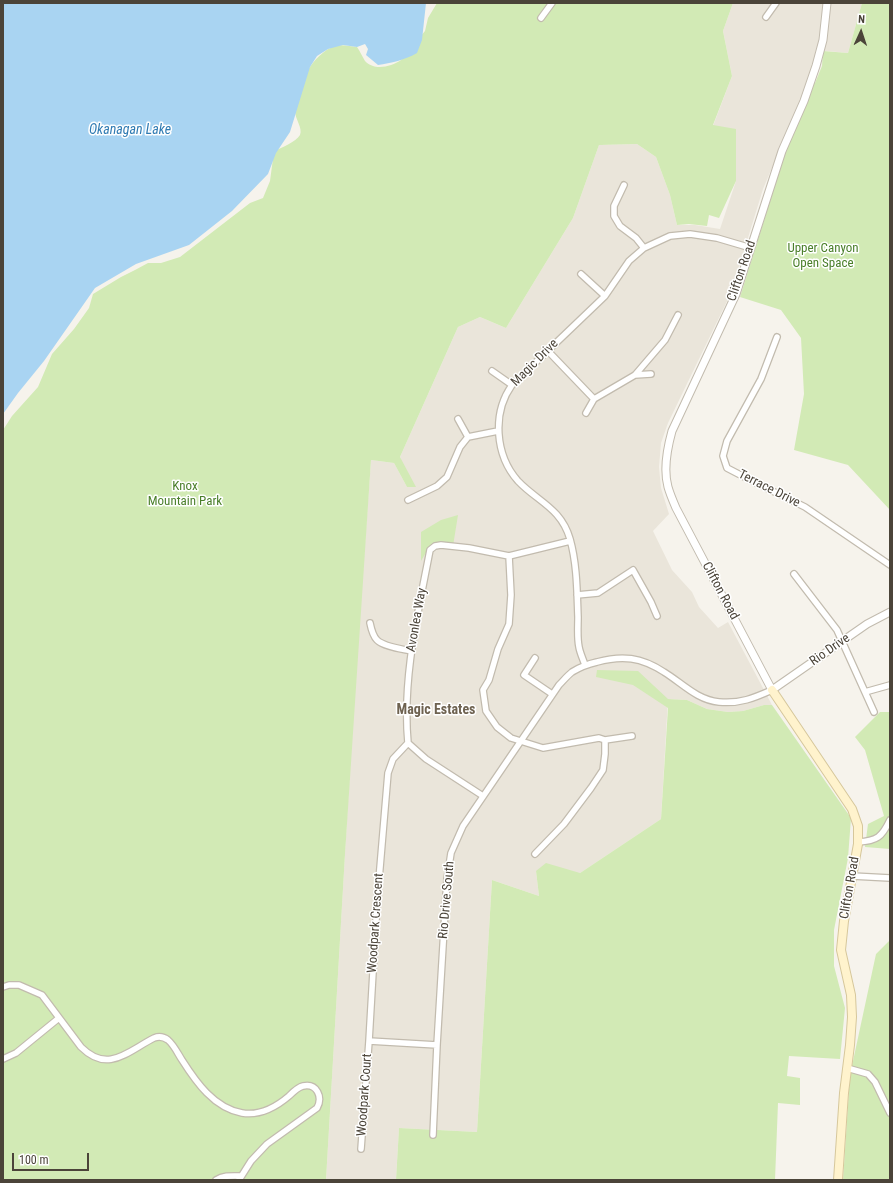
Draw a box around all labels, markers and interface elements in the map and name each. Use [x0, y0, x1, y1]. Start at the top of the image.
north arrow [841, 12, 881, 52]
text: N [858, 13, 865, 26]
water label: Okanagan Lake [89, 122, 171, 138]
street label: Clifton Road [724, 239, 760, 303]
park label: Upper Canyon Open Space [787, 241, 859, 272]
street label: Magic Drive [508, 336, 562, 390]
street label: Terrace Drive [736, 467, 802, 511]
park label: Knox Mountain Park [148, 479, 222, 510]
street label: Clifton Road [698, 559, 742, 623]
street label: Avonlea Way [404, 587, 430, 653]
street label: Rio Drive [807, 631, 853, 669]
district label: Magic Estates [397, 702, 475, 718]
street label: Clifton Road [837, 856, 863, 920]
street label: Rio Drive South [436, 860, 458, 940]
street label: Woodpark Crescent [365, 873, 387, 973]
street label: Woodpark Court [354, 1053, 376, 1137]
scale bar [14, 1145, 91, 1171]
text: 100 m [19, 1153, 49, 1167]

